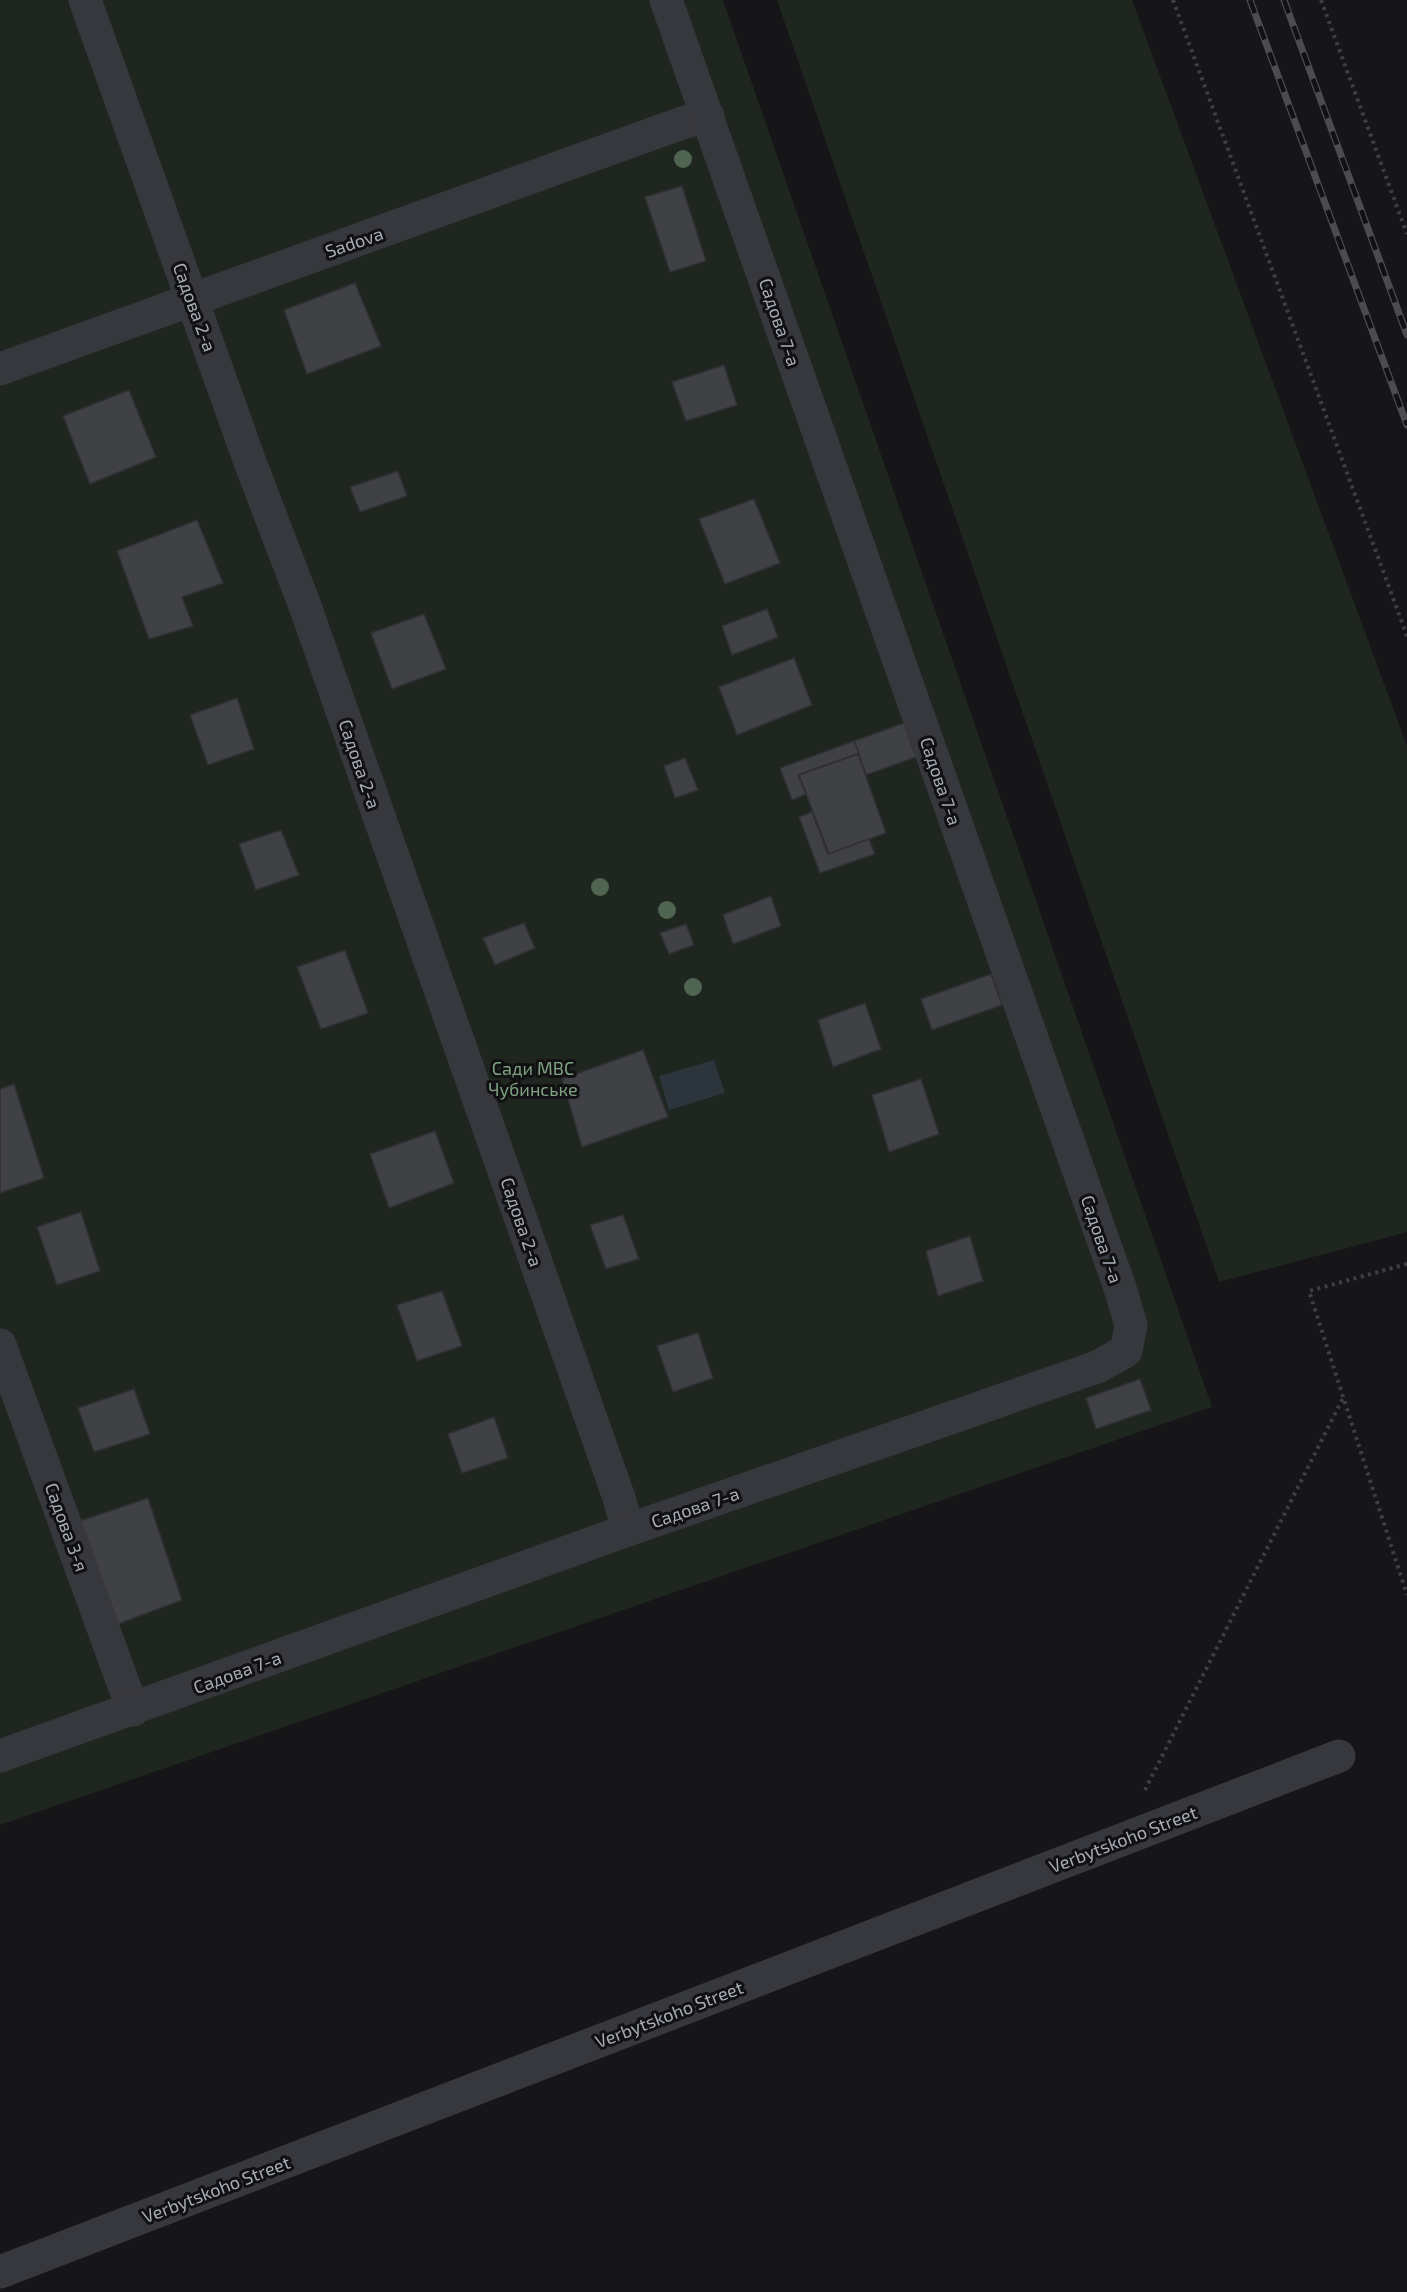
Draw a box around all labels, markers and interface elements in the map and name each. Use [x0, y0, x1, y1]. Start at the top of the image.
street label: Sadova [322, 222, 386, 262]
street label: Садова 2-а [169, 260, 221, 354]
street label: Садова 7-а [755, 275, 805, 369]
street label: Садова 2-а [334, 716, 386, 812]
street label: Садова 7-а [916, 734, 966, 828]
park label: Сади МВС Чубинське [488, 1057, 578, 1100]
street label: Садова 2-а [496, 1174, 548, 1270]
street label: Садова 7-а [1077, 1192, 1127, 1286]
street label: Садова 3-я [41, 1480, 93, 1574]
street label: Садова 7-а [648, 1482, 742, 1532]
street label: Садова 7-а [190, 1646, 284, 1698]
street label: Verbytskoho Street [1046, 1801, 1200, 1877]
street label: Verbytskoho Street [592, 1976, 746, 2052]
street label: Verbytskoho Street [139, 2151, 293, 2227]

